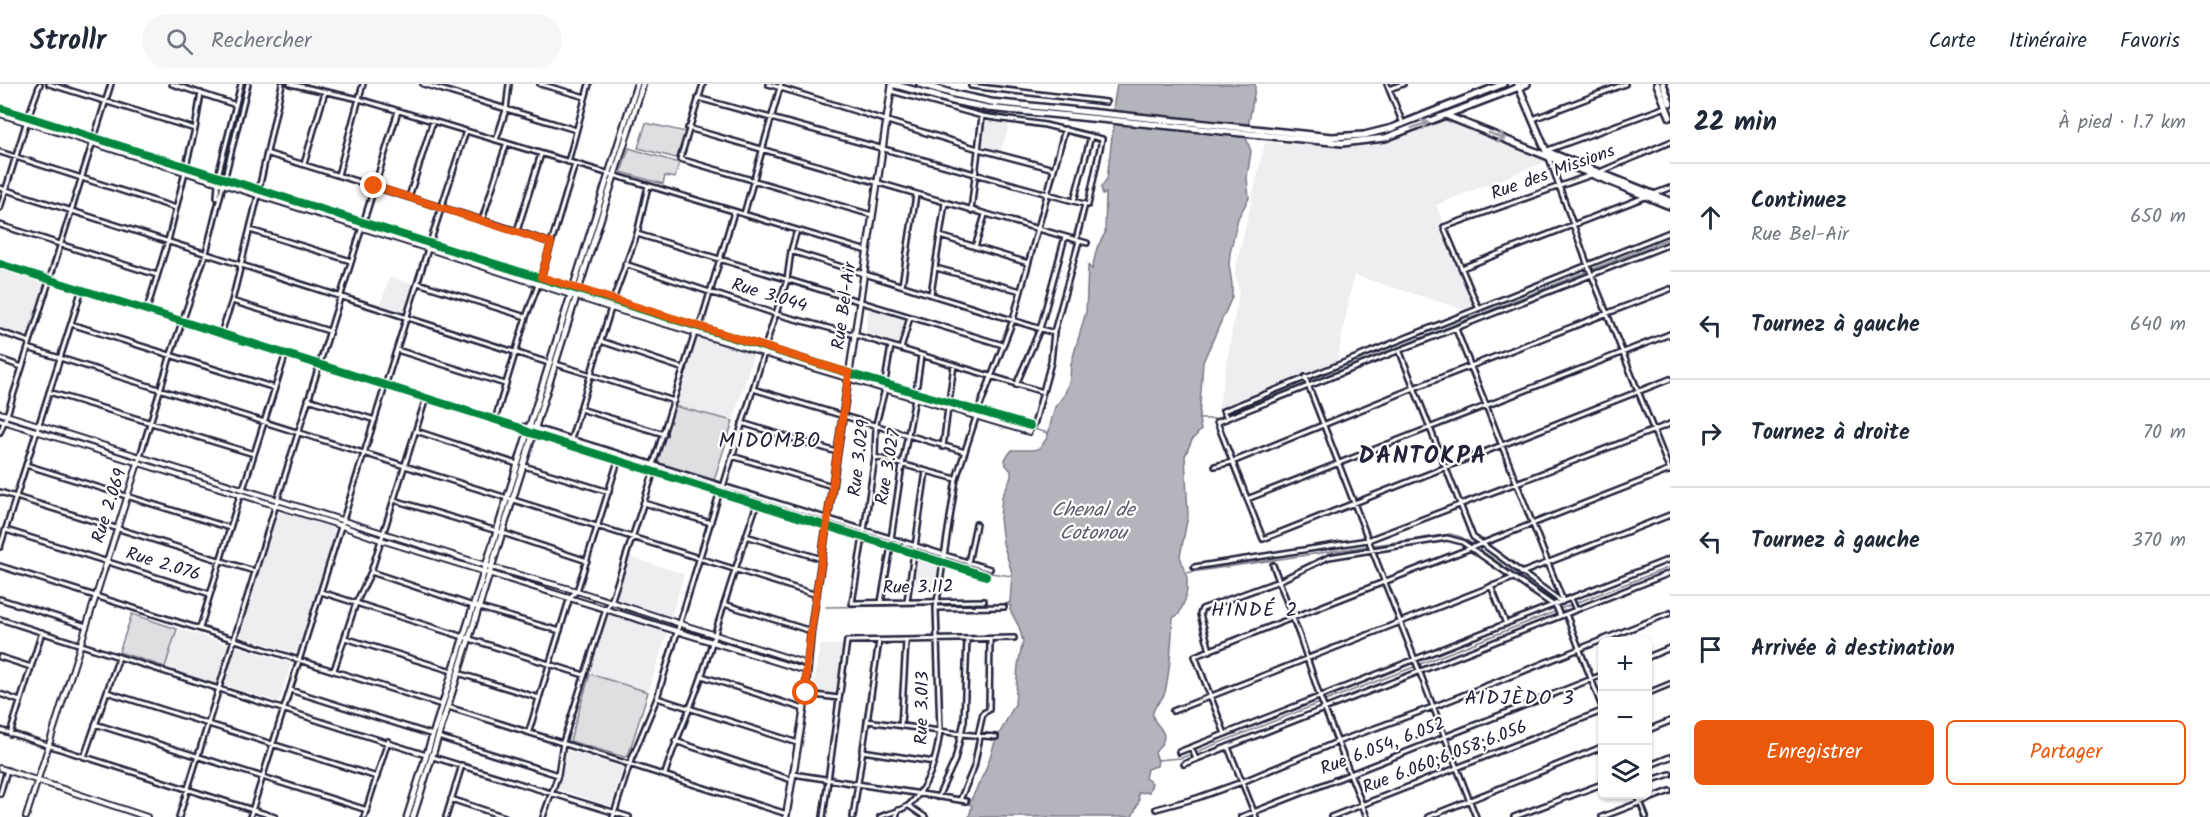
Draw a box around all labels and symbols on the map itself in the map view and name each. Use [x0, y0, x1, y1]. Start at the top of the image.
one-way arrow [1410, 119, 1429, 130]
one-way arrow [1487, 131, 1506, 142]
street label: Rue des Missions [1487, 137, 1619, 209]
route end [360, 172, 386, 198]
street label: Rue Bel-Air [825, 259, 866, 352]
street label: Rue 3.044 [728, 271, 811, 321]
street label: Rue 3.029 [841, 418, 879, 498]
district label: MIDOMBO [719, 425, 821, 458]
street label: Rue 3.027 [868, 426, 910, 507]
district label: DANTOKPA [1359, 437, 1487, 476]
street label: Rue 2.069 [84, 465, 136, 547]
water label: Chenal de Cotonou [1051, 495, 1137, 550]
street label: Rue 2.076 [122, 540, 204, 590]
street label: Rue 3.112 [882, 573, 954, 603]
district label: HINDÉ 2 [1211, 595, 1299, 627]
street label: Rue 3.013 [908, 671, 938, 745]
route start [792, 679, 818, 705]
district label: AIDJÈDO 3 [1465, 683, 1575, 715]
street label: Rue 6.054, 6.052 [1316, 710, 1450, 784]
street label: Rue 6.060;6.058;6.056 [1358, 713, 1532, 803]

